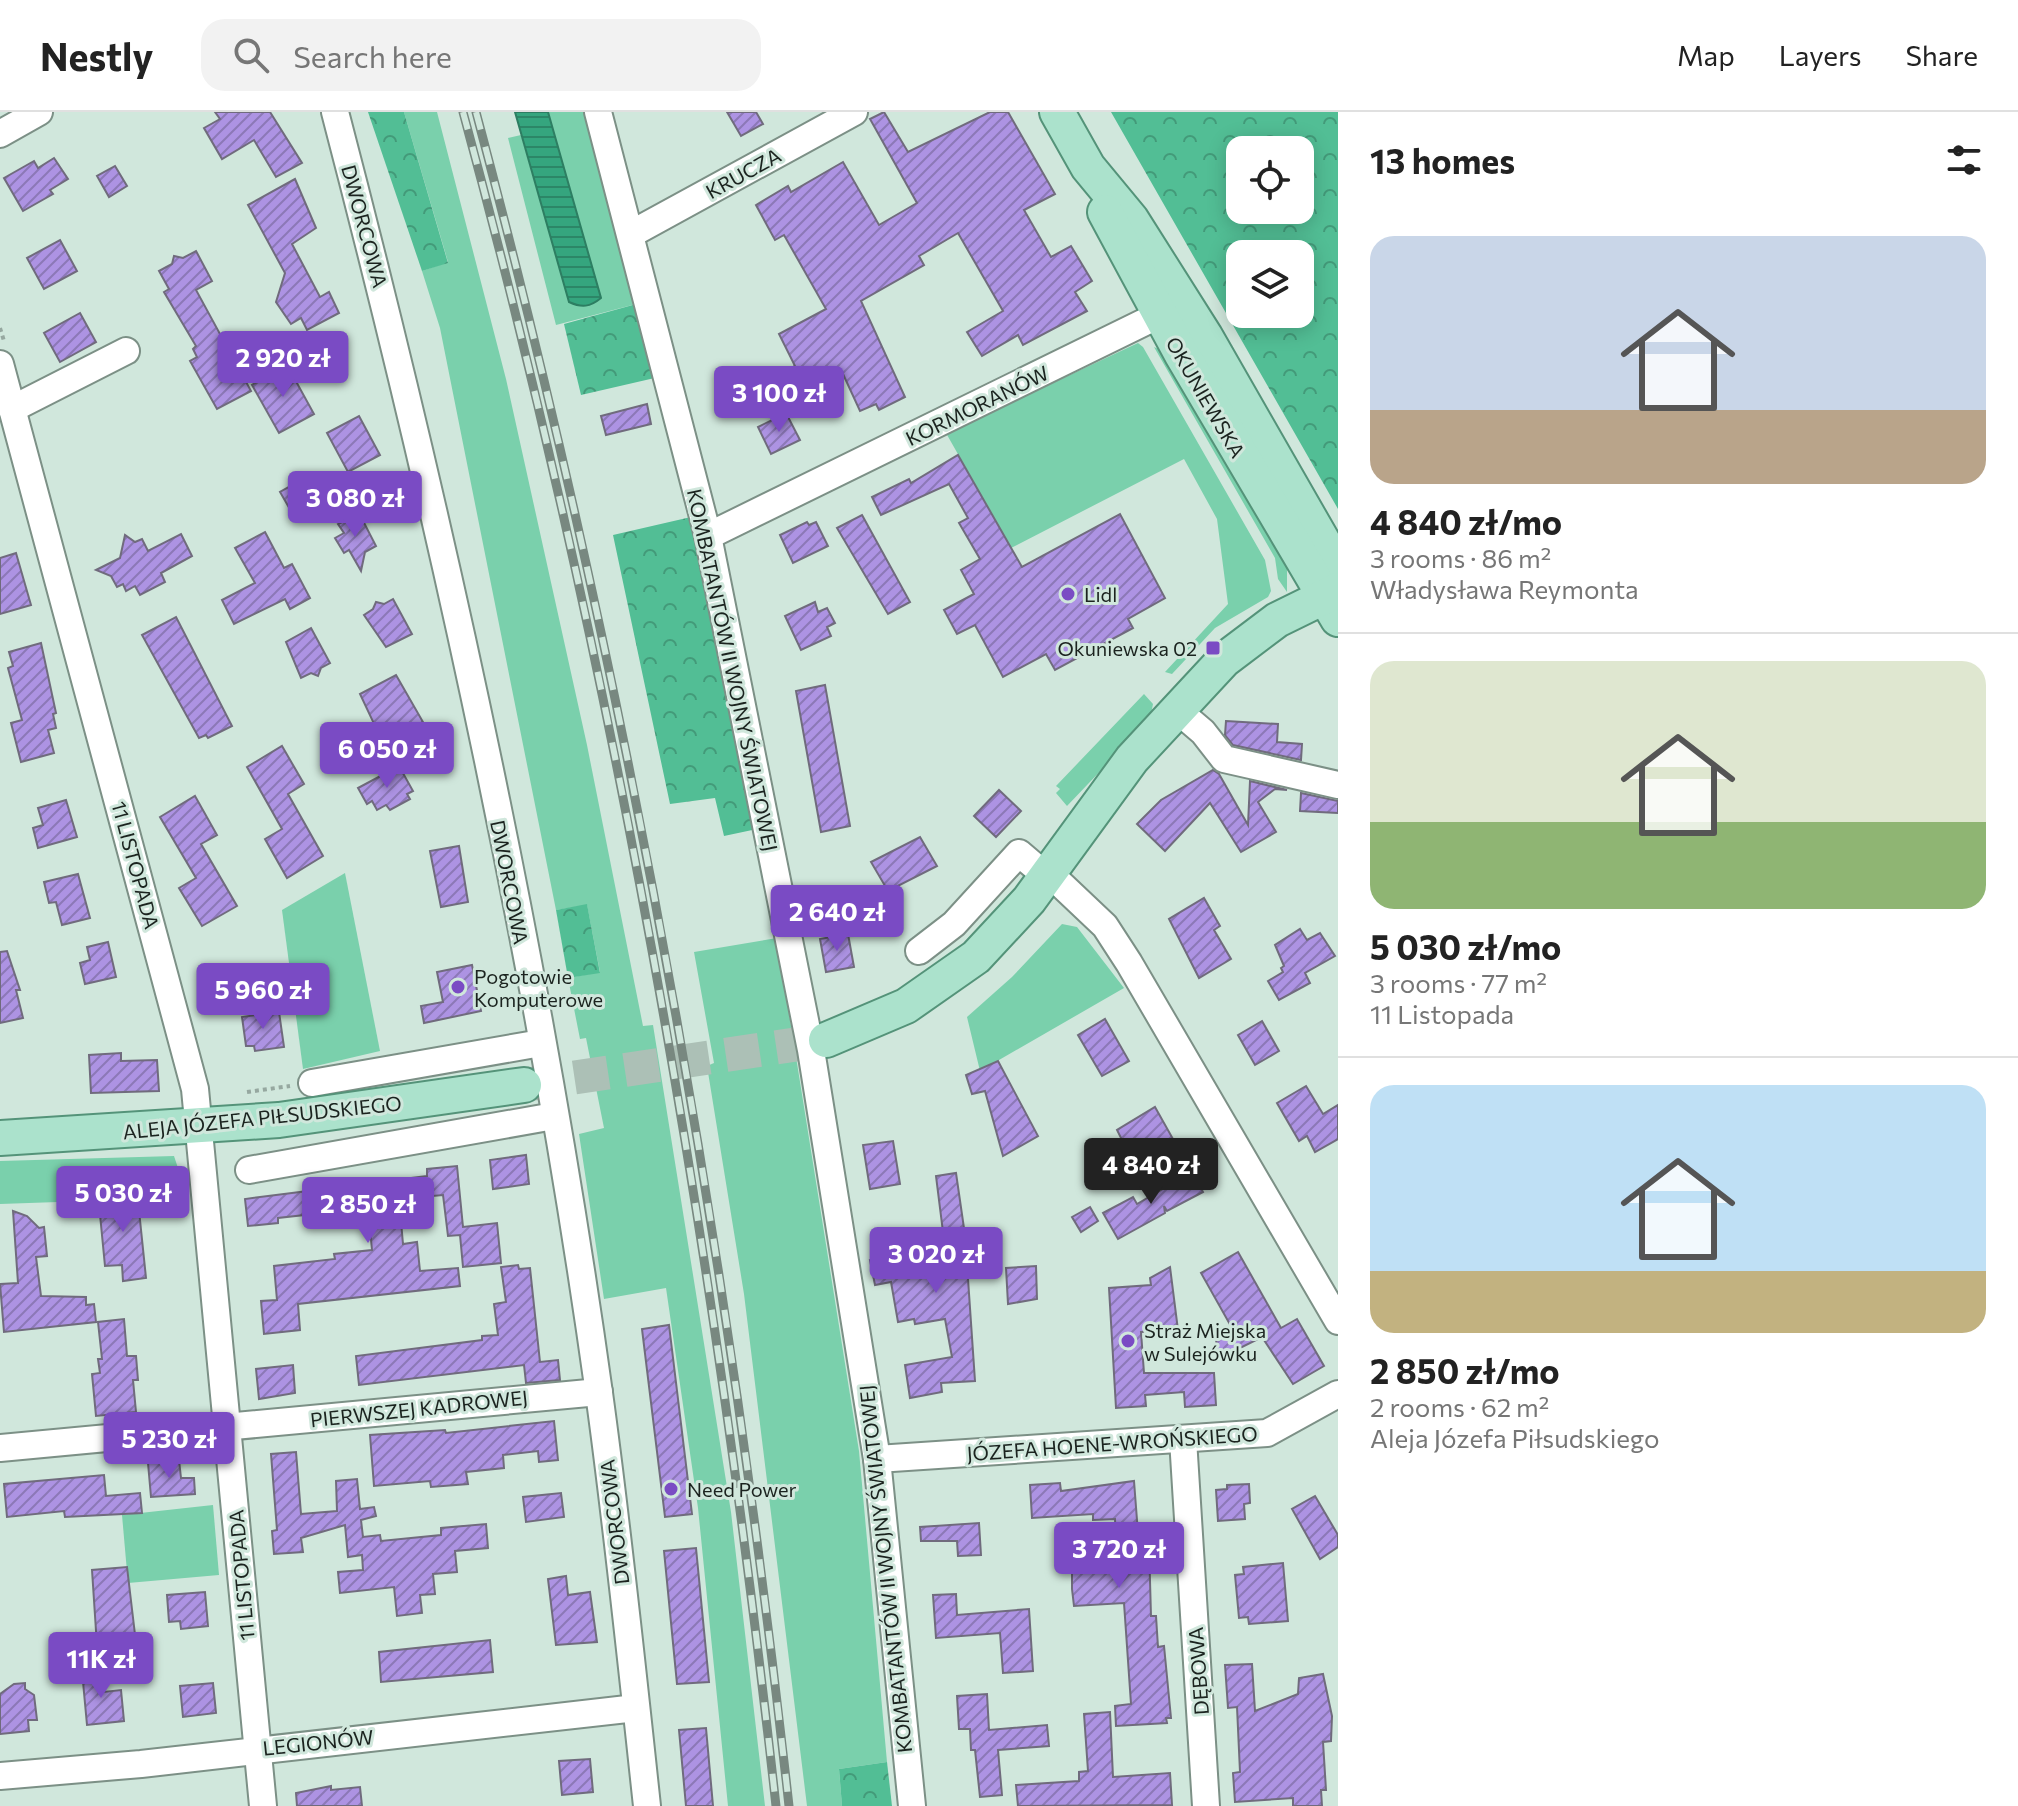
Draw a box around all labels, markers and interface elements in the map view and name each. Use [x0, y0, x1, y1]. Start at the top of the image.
search box [201, 19, 761, 91]
text: Nestly [40, 32, 153, 79]
icon: search [229, 33, 273, 77]
text: Search here [293, 37, 452, 74]
text: Map [1677, 38, 1735, 72]
text: Layers [1779, 38, 1861, 72]
text: Share [1905, 38, 1978, 72]
map controls [1226, 136, 1314, 328]
button: locate [1226, 136, 1314, 224]
icon: filters [1942, 138, 1986, 182]
text: 13 homes [1370, 139, 1515, 181]
street label: KRUCZA [701, 143, 785, 203]
street label: DWORCOWA [337, 162, 393, 290]
button: layers [1226, 240, 1314, 328]
icon: home [1606, 288, 1750, 432]
pin: 2 920 zł [200, 331, 366, 399]
street label: OKUNIEWSKA [1162, 332, 1250, 462]
text: 2 920 zł [235, 341, 331, 372]
street label: KORMORANÓW [902, 360, 1052, 450]
pin: 3 100 zł [696, 366, 862, 434]
text: 3 100 zł [732, 376, 826, 407]
pin: 3 080 zł [272, 471, 438, 539]
text: 3 080 zł [306, 481, 404, 512]
street label: KOMBATANTÓW II WOJNY ŚWIATOWEJ [683, 487, 783, 853]
text: 4 840 zł/mo [1370, 500, 1562, 542]
text: 3 rooms · 86 m² [1370, 542, 1551, 573]
text: Władysława Reymonta [1370, 573, 1639, 604]
place label: Lidl [1084, 582, 1117, 606]
marker: Lidl [1059, 585, 1077, 603]
place label: Okuniewska 02 [1057, 636, 1197, 660]
marker: Okuniewska 02 [1204, 639, 1222, 657]
icon: home [1606, 713, 1750, 857]
pin: 6 050 zł [304, 722, 470, 790]
text: 6 050 zł [338, 732, 436, 763]
street label: 11 LISTOPADA [107, 799, 165, 932]
street label: DWORCOWA [486, 818, 534, 946]
pin: 2 640 zł [754, 885, 920, 953]
text: 2 640 zł [789, 895, 885, 926]
text: 5 030 zł/mo [1370, 925, 1561, 967]
pin: 5 960 zł [180, 963, 346, 1031]
place label: Pogotowie Komputerowe [474, 964, 603, 1011]
text: 3 rooms · 77 m² [1370, 967, 1547, 998]
text: 5 960 zł [214, 973, 312, 1004]
marker: Pogotowie Komputerowe [449, 978, 467, 996]
text: 11 Listopada [1370, 998, 1514, 1029]
street label: ALEJA JÓZEFA PIŁSUDSKIEGO [121, 1090, 403, 1144]
icon: home [1606, 1137, 1750, 1281]
pin: 4 840 zł [1068, 1138, 1234, 1206]
text: 4 840 zł [1102, 1148, 1200, 1179]
pin: 5 030 zł [40, 1166, 206, 1234]
text: 5 030 zł [74, 1176, 172, 1207]
pin: 2 850 zł [285, 1177, 451, 1245]
text: 2 850 zł [320, 1187, 416, 1218]
pin: 3 020 zł [853, 1227, 1019, 1295]
text: 3 020 zł [888, 1237, 984, 1268]
place label: Straż Miejska w Sulejówku [1144, 1318, 1266, 1365]
marker: Straż Miejska w Sulejówku [1119, 1332, 1137, 1350]
text: 2 850 zł/mo [1370, 1349, 1560, 1391]
street label: KOMBATANTÓW II WOJNY ŚWIATOWEJ [854, 1384, 916, 1754]
street label: PIERWSZEJ KADROWEJ [309, 1385, 529, 1431]
text: 2 rooms · 62 m² [1370, 1391, 1549, 1422]
pin: 5 230 zł [86, 1412, 252, 1480]
street label: JÓZEFA HOENE-WROŃSKIEGO [966, 1421, 1258, 1465]
text: 5 230 zł [122, 1422, 216, 1453]
text: Aleja Józefa Piłsudskiego [1370, 1422, 1659, 1453]
street label: DWORCOWA [594, 1458, 634, 1586]
place label: Need Power [687, 1477, 797, 1501]
marker: Need Power [662, 1480, 680, 1498]
street label: 11 LISTOPADA [223, 1508, 259, 1641]
pin: 3 720 zł [1036, 1522, 1202, 1590]
text: 3 720 zł [1072, 1532, 1166, 1563]
street label: DĘBOWA [1183, 1626, 1213, 1716]
pin: 11K zł [36, 1632, 166, 1700]
text: 11K zł [66, 1642, 136, 1673]
street label: LEGIONÓW [261, 1724, 375, 1760]

